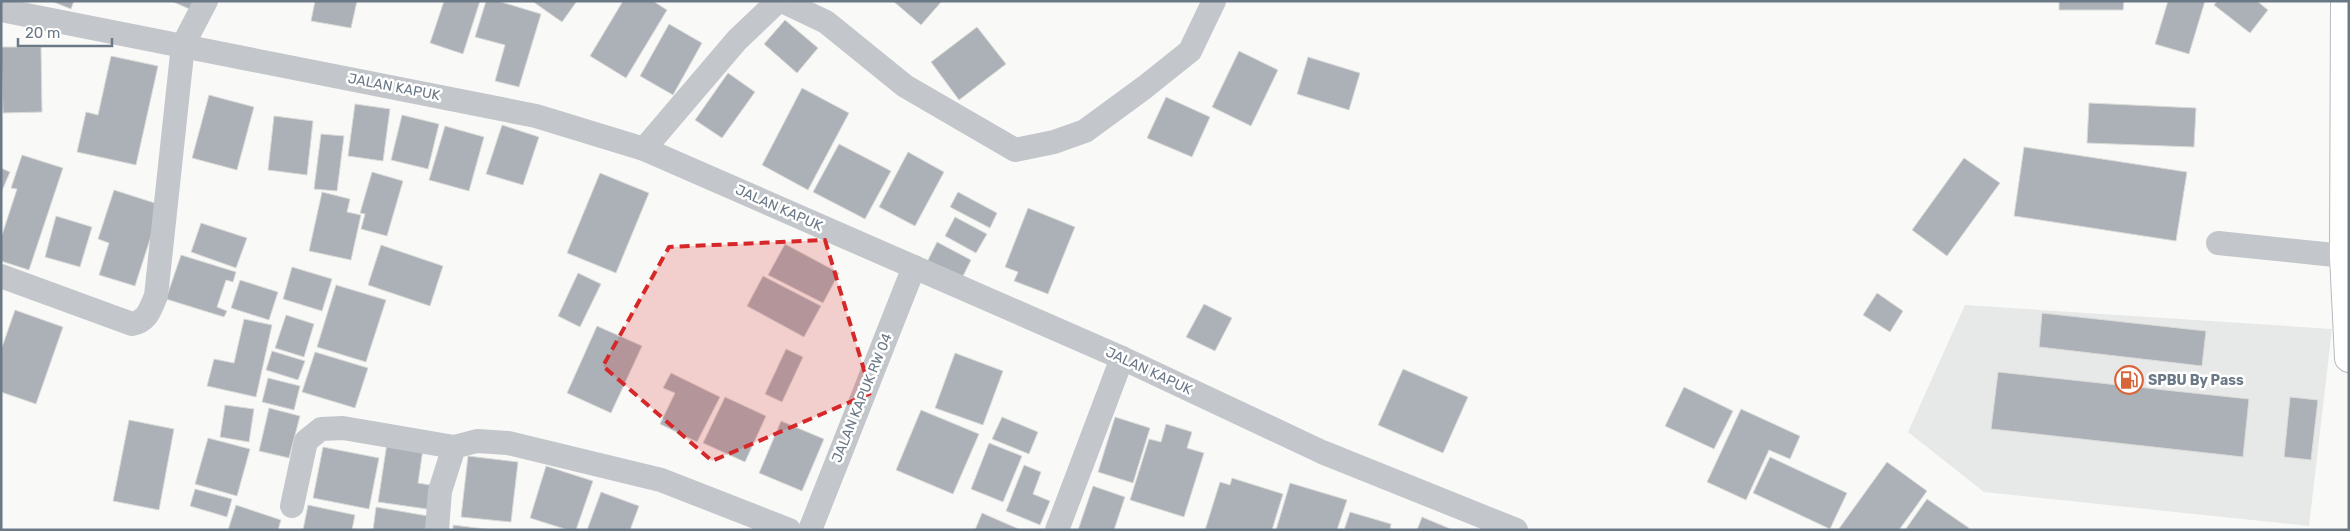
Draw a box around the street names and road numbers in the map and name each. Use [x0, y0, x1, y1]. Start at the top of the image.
street label: JALAN KAPUK [346, 70, 442, 104]
street label: JALAN KAPUK [733, 181, 826, 235]
street label: JALAN KAPUK RW 04 [828, 331, 896, 465]
street label: JALAN KAPUK [1103, 344, 1195, 399]

